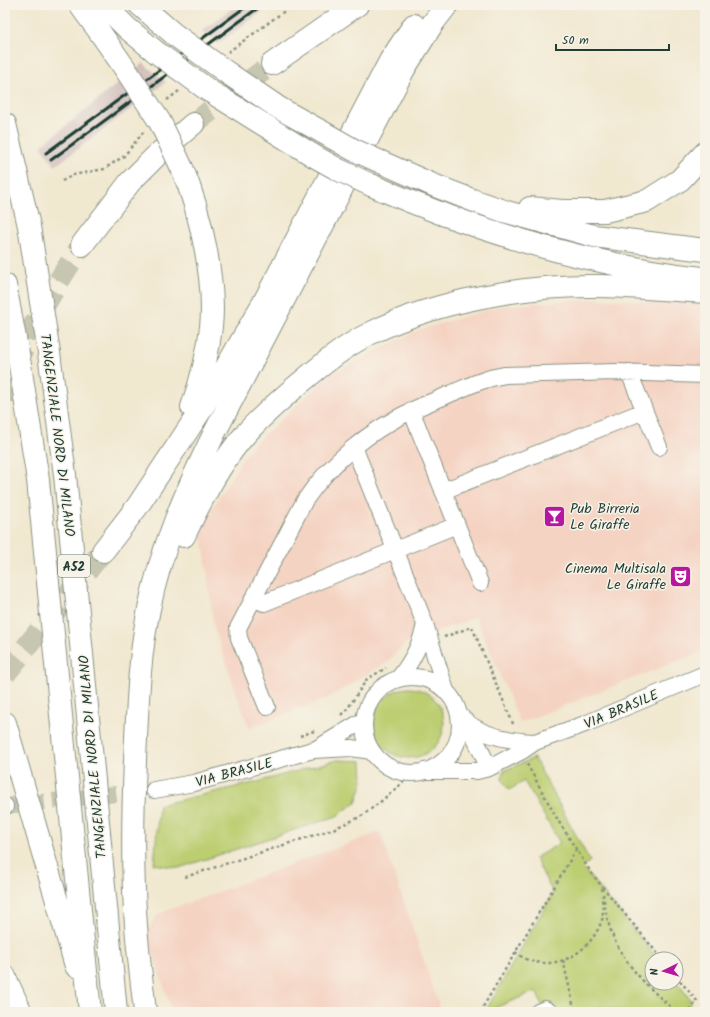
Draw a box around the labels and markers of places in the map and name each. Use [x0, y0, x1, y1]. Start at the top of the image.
place label: Pub Birreria Le Giraffe [570, 498, 640, 536]
bar icon: Pub Birreria Le Giraffe [541, 503, 567, 529]
place label: Cinema Multisala Le Giraffe [565, 558, 667, 596]
theatre icon: Cinema Multisala Le Giraffe [668, 563, 694, 589]

